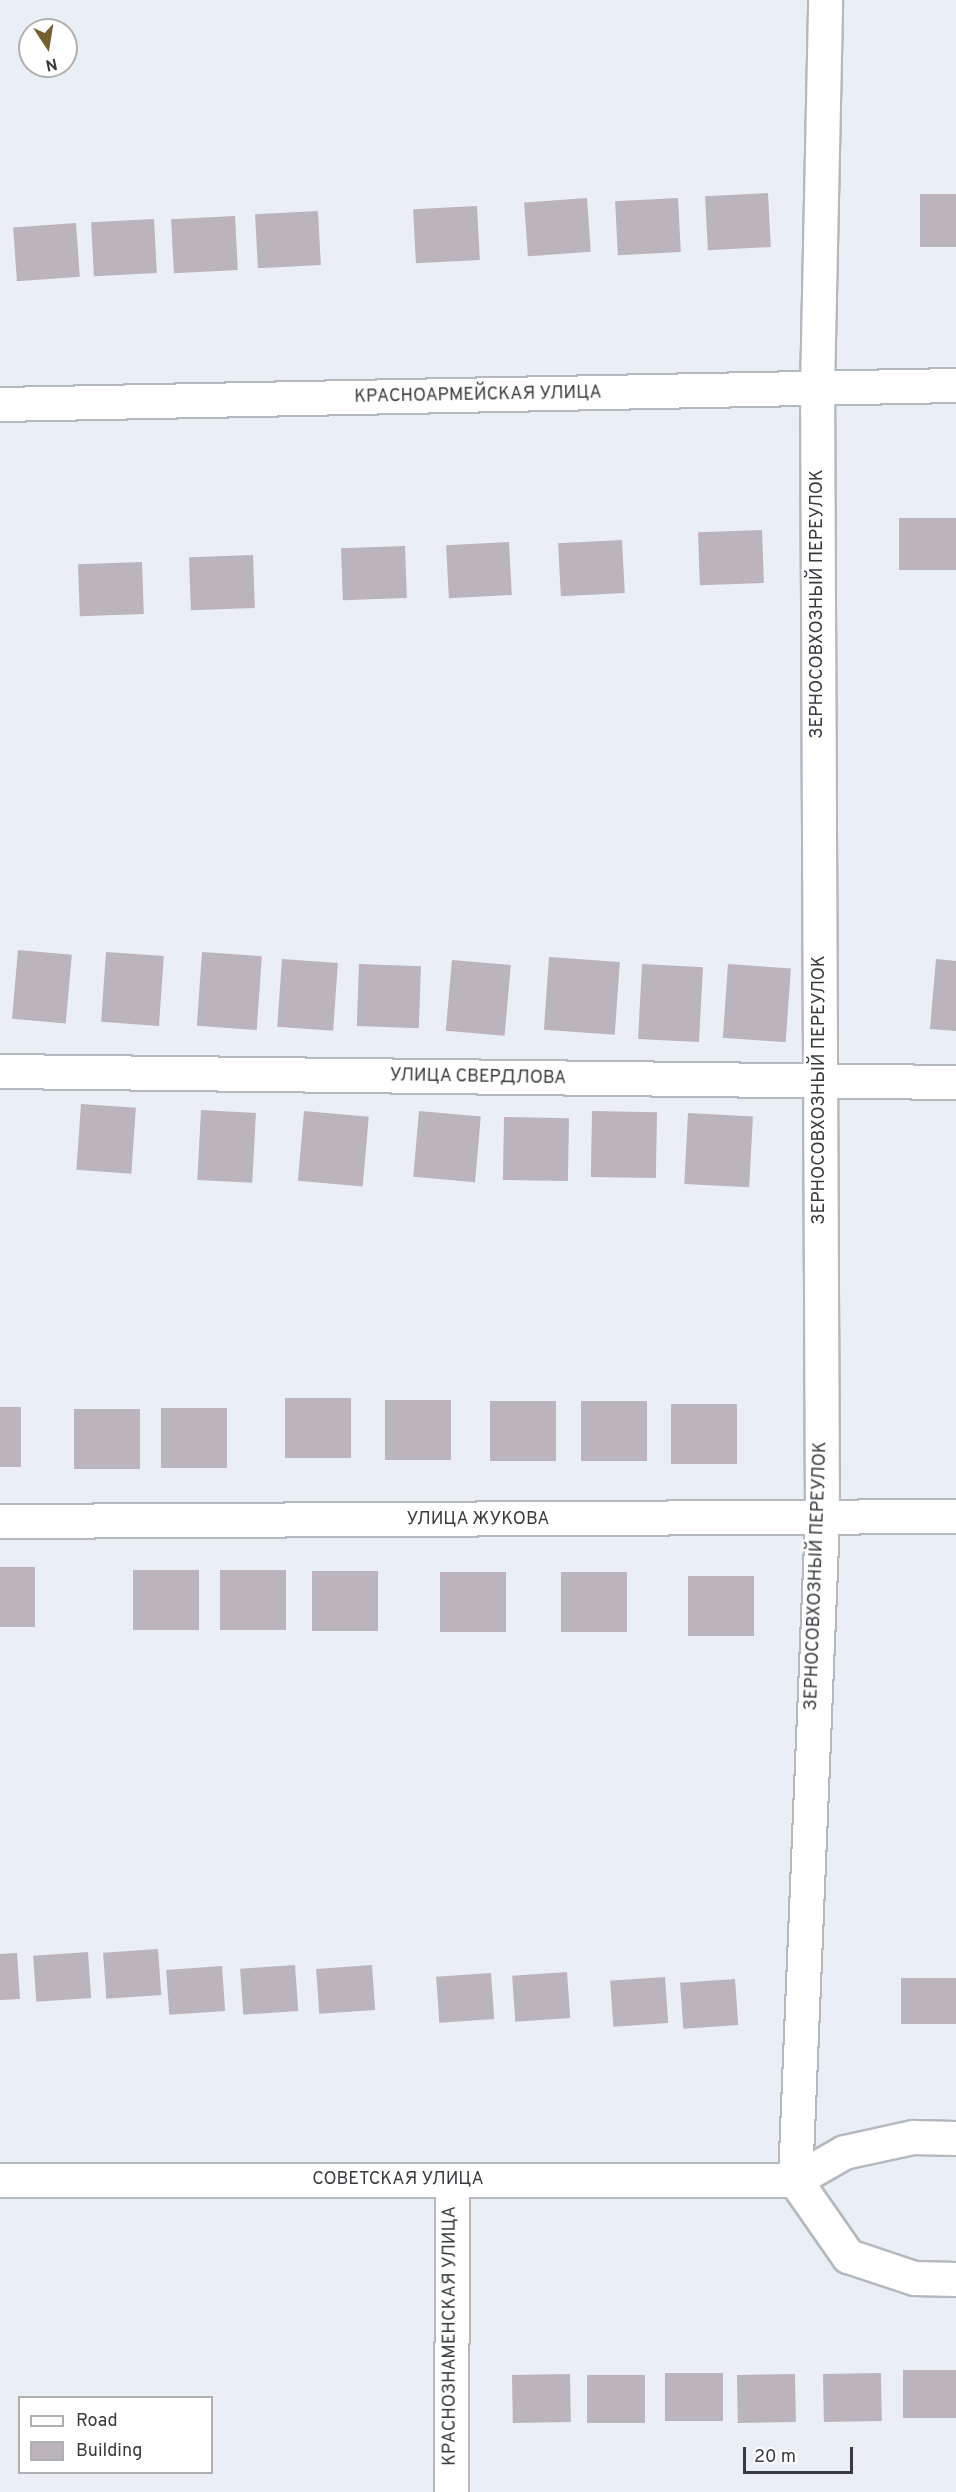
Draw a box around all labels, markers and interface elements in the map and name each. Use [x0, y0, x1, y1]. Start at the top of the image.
north arrow [18, 18, 78, 78]
text: N [44, 53, 59, 75]
street label: КРАСНОАРМЕЙСКАЯ УЛИЦА [354, 383, 602, 409]
street label: ЗЕРНОСОВХОЗНЫЙ ПЕРЕУЛОК [807, 469, 829, 739]
street label: ЗЕРНОСОВХОЗНЫЙ ПЕРЕУЛОК [809, 955, 831, 1225]
street label: УЛИЦА СВЕРДЛОВА [389, 1066, 567, 1090]
street label: ЗЕРНОСОВХОЗНЫЙ ПЕРЕУЛОК [802, 1441, 832, 1711]
street label: УЛИЦА ЖУКОВА [406, 1509, 550, 1531]
street label: СОВЕТСКАЯ УЛИЦА [312, 2169, 484, 2191]
street label: КРАСНОЗНАМЕНСКАЯ УЛИЦА [440, 2206, 462, 2466]
legend [18, 2396, 213, 2474]
text: Road [76, 2410, 118, 2433]
scale bar [746, 2435, 856, 2473]
text: Building [76, 2440, 142, 2463]
text: 20 m [754, 2446, 796, 2469]

